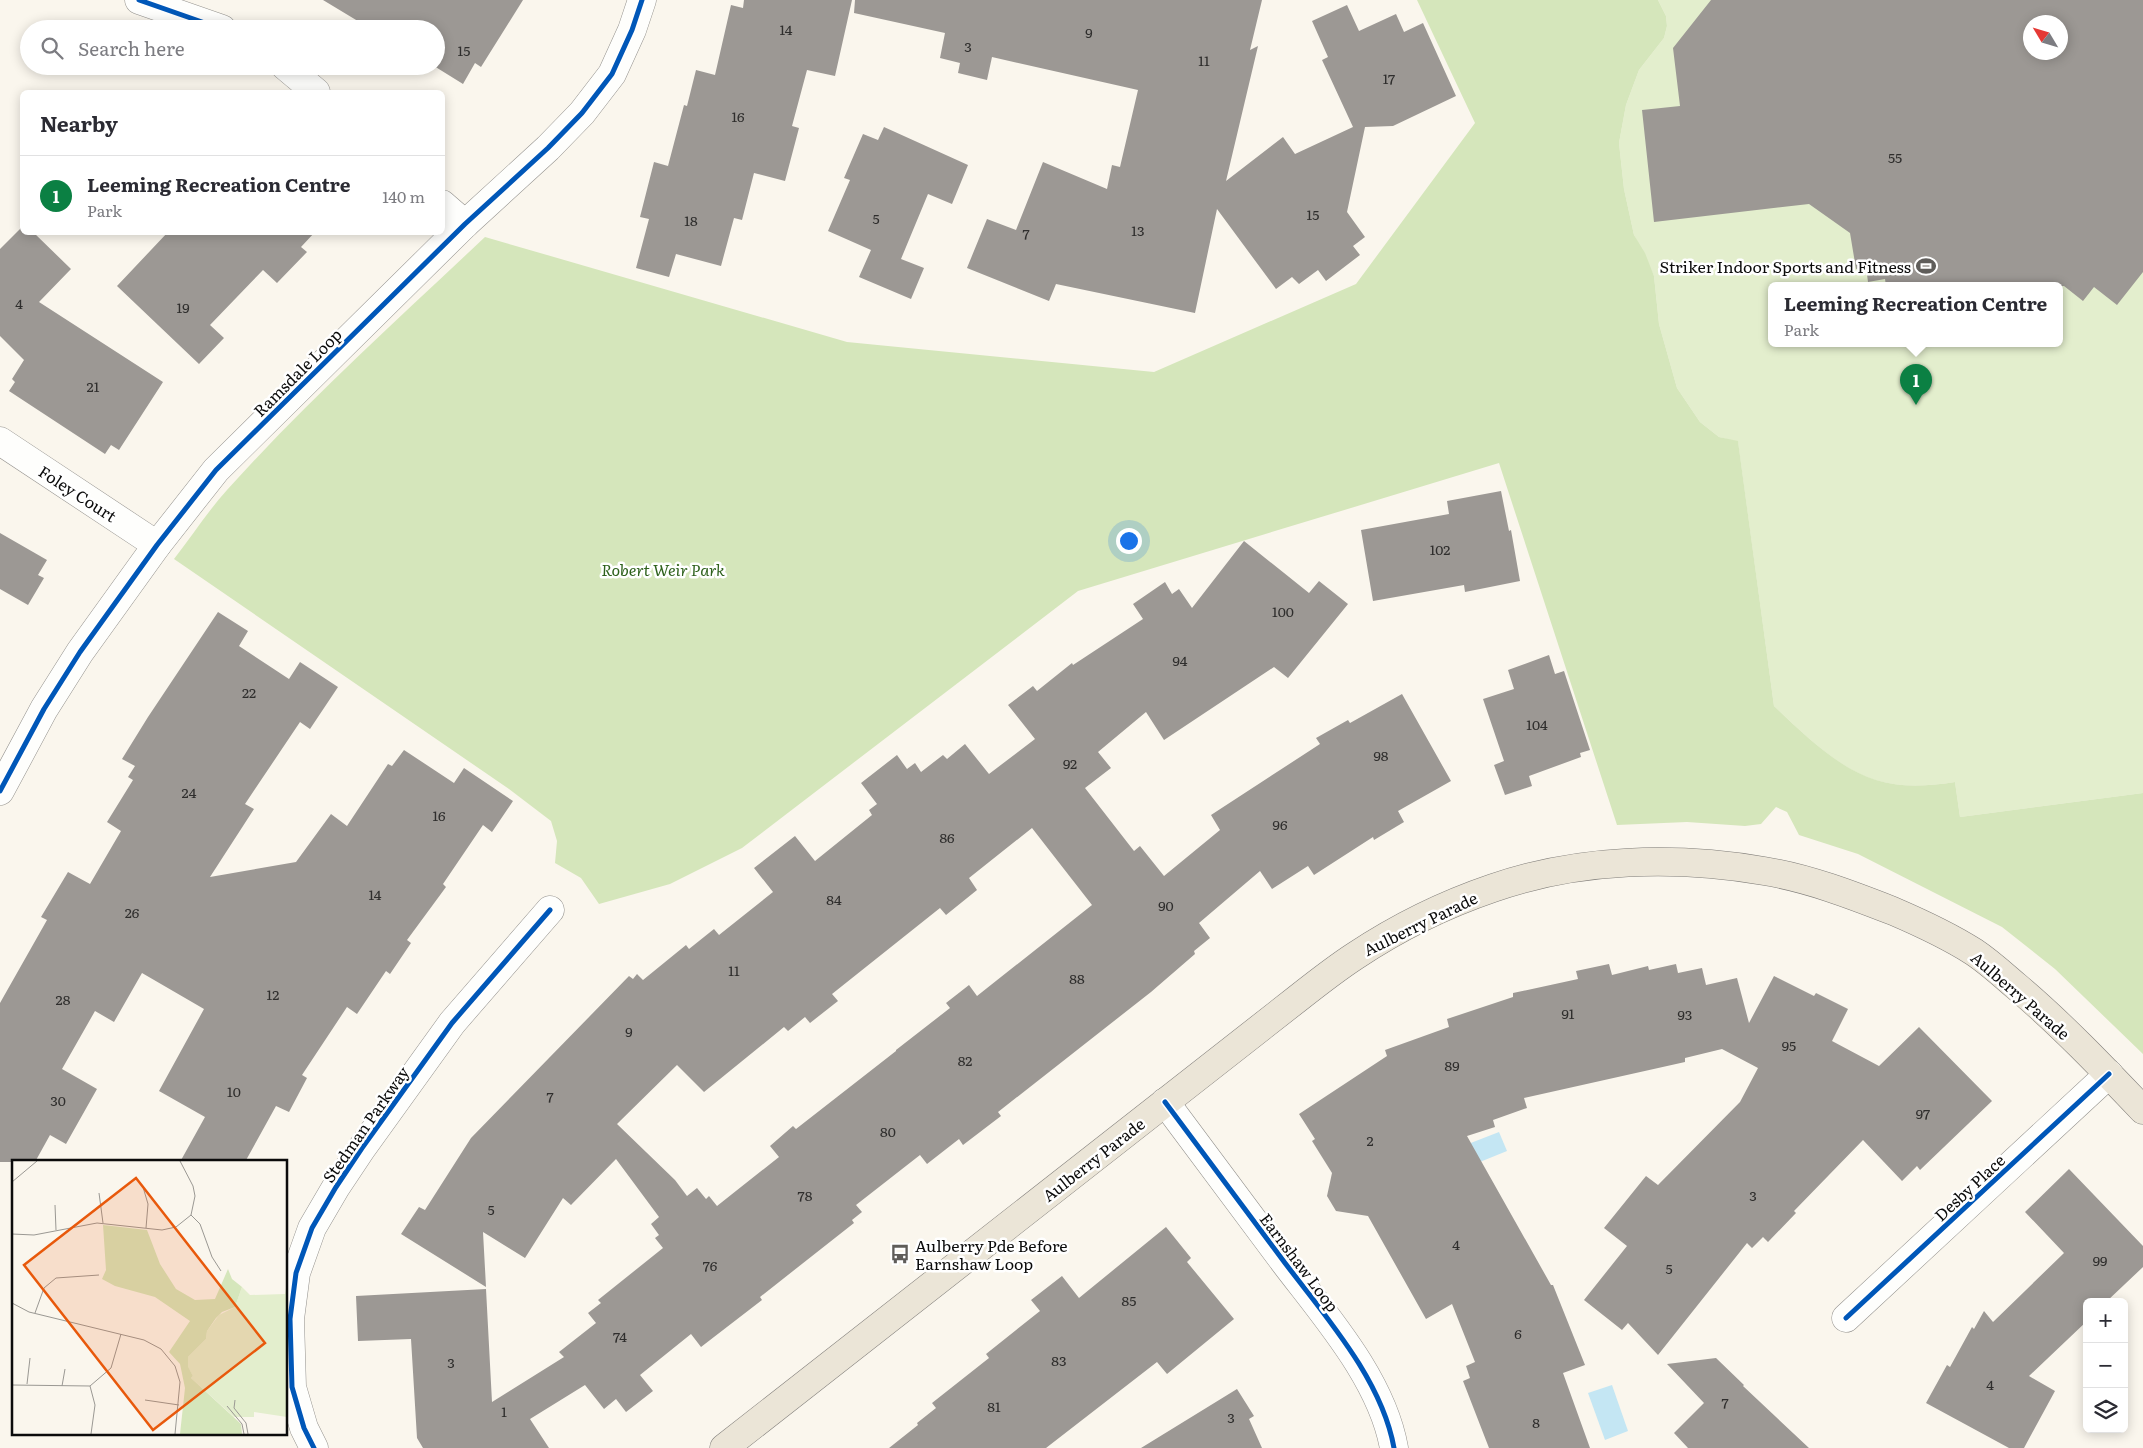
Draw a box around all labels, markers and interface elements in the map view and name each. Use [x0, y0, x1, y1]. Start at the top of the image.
north arrow [2023, 15, 2068, 60]
house number: 14 [780, 19, 793, 39]
search box [20, 20, 445, 75]
house number: 9 [1085, 22, 1093, 42]
icon: search [38, 34, 66, 62]
text: Search here [78, 34, 185, 62]
house number: 3 [964, 36, 972, 56]
house number: 15 [458, 40, 470, 60]
house number: 11 [1198, 50, 1210, 70]
house number: 17 [1383, 68, 1395, 88]
house number: 16 [731, 106, 745, 126]
text: Nearby [40, 107, 118, 138]
house number: 55 [1888, 147, 1902, 167]
text: Leeming Recreation Centre [87, 170, 350, 198]
text: 1 [53, 184, 59, 208]
text: 140 m [382, 184, 425, 208]
text: Park [87, 198, 122, 222]
house number: 15 [1307, 204, 1319, 224]
house number: 5 [872, 208, 880, 228]
house number: 18 [684, 210, 698, 230]
house number: 13 [1131, 220, 1145, 240]
house number: 7 [1022, 223, 1030, 243]
place label: Striker Indoor Sports and Fitness [1660, 254, 1911, 278]
sports icon: Striker Indoor Sports and Fitness [1915, 255, 1937, 277]
popup [1768, 282, 2063, 347]
text: Leeming Recreation Centre [1784, 289, 2047, 317]
house number: 4 [15, 293, 23, 313]
house number: 19 [176, 297, 190, 317]
text: Park [1784, 317, 1819, 341]
street label: Ramsdale Loop [247, 322, 347, 422]
pin: 1 [1900, 364, 1932, 405]
house number: 21 [87, 376, 100, 396]
street label: Foley Court [34, 459, 122, 527]
your location [1116, 528, 1142, 554]
house number: 102 [1430, 539, 1450, 559]
park label: Robert Weir Park [601, 557, 725, 581]
house number: 100 [1272, 601, 1294, 621]
house number: 94 [1172, 650, 1188, 670]
house number: 22 [242, 682, 256, 702]
house number: 104 [1526, 714, 1548, 734]
house number: 98 [1373, 745, 1389, 765]
house number: 92 [1063, 753, 1077, 773]
house number: 24 [182, 782, 197, 802]
house number: 16 [432, 805, 446, 825]
house number: 96 [1273, 814, 1288, 834]
house number: 86 [939, 827, 955, 847]
house number: 14 [369, 884, 382, 904]
street label: Aulberry Parade [1359, 885, 1481, 961]
house number: 84 [826, 889, 842, 909]
house number: 90 [1158, 895, 1174, 915]
house number: 26 [125, 902, 140, 922]
street label: Aulberry Parade [1966, 945, 2076, 1045]
house number: 11 [728, 960, 740, 980]
house number: 88 [1069, 968, 1085, 988]
house number: 12 [267, 984, 279, 1004]
house number: 28 [56, 989, 71, 1009]
house number: 91 [1561, 1003, 1575, 1023]
house number: 93 [1678, 1004, 1692, 1024]
house number: 9 [625, 1021, 633, 1041]
house number: 95 [1782, 1035, 1796, 1055]
house number: 82 [958, 1050, 972, 1070]
house number: 89 [1444, 1055, 1460, 1075]
street label: Stedman Parkway [316, 1060, 415, 1187]
house number: 10 [227, 1081, 241, 1101]
house number: 7 [546, 1086, 554, 1106]
house number: 30 [50, 1090, 66, 1110]
house number: 97 [1916, 1103, 1930, 1123]
street label: Aulberry Parade [1037, 1111, 1149, 1207]
house number: 80 [880, 1121, 896, 1141]
house number: 2 [1366, 1130, 1374, 1150]
street label: Desby Place [1928, 1148, 2010, 1226]
inset map [12, 1160, 288, 1436]
house number: 78 [798, 1185, 813, 1205]
house number: 3 [1749, 1185, 1757, 1205]
house number: 5 [487, 1199, 495, 1219]
street label: Earnshaw Loop [1255, 1208, 1345, 1316]
place label: Aulberry Pde Before Earnshaw Loop [915, 1233, 1068, 1275]
house number: 4 [1452, 1234, 1460, 1254]
bus stop icon: Aulberry Pde Before Earnshaw Loop [889, 1243, 911, 1265]
house number: 99 [2093, 1250, 2107, 1270]
house number: 76 [703, 1255, 718, 1275]
house number: 5 [1665, 1258, 1673, 1278]
house number: 85 [1122, 1290, 1136, 1310]
map controls [2083, 1298, 2128, 1433]
button: + [2083, 1298, 2128, 1343]
house number: 6 [1514, 1323, 1522, 1343]
house number: 74 [613, 1326, 627, 1346]
button: − [2083, 1343, 2128, 1388]
house number: 83 [1051, 1350, 1067, 1370]
house number: 3 [447, 1352, 455, 1372]
house number: 4 [1986, 1374, 1994, 1394]
button: layers [2083, 1388, 2128, 1433]
house number: 7 [1721, 1392, 1729, 1412]
house number: 81 [987, 1396, 1001, 1416]
house number: 1 [501, 1401, 507, 1421]
house number: 3 [1227, 1407, 1235, 1427]
house number: 8 [1532, 1412, 1540, 1432]

